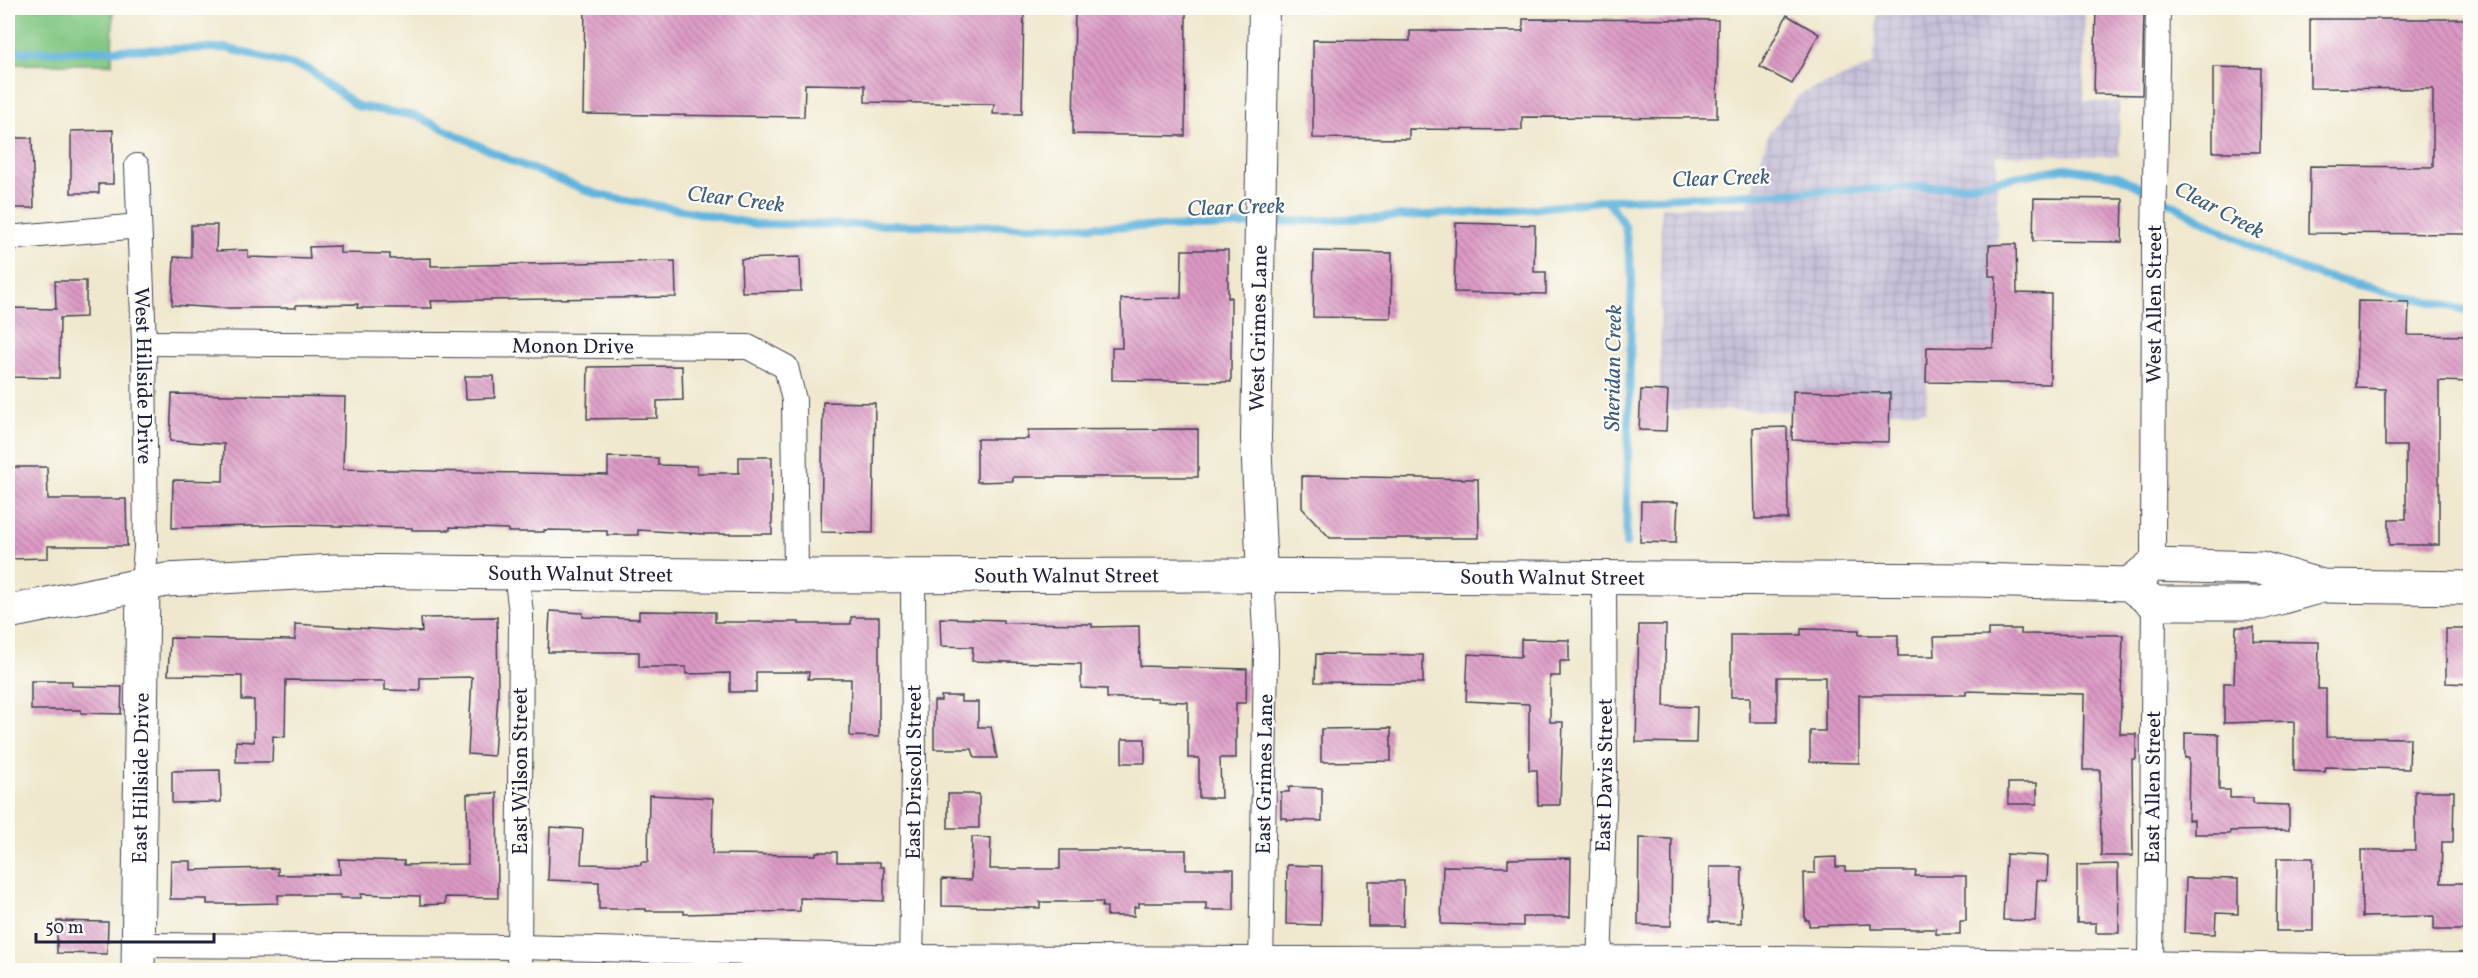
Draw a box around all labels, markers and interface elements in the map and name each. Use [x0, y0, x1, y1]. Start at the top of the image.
water label: Clear Creek [1672, 162, 1771, 197]
water label: Clear Creek [2168, 175, 2269, 248]
water label: Clear Creek [685, 179, 786, 222]
water label: Clear Creek [1187, 191, 1286, 226]
street label: West Allen Street [2141, 224, 2170, 384]
street label: West Grimes Lane [1243, 244, 1276, 412]
street label: West Hillside Drive [126, 287, 158, 465]
water label: Sheridan Creek [1598, 304, 1631, 432]
street label: Monon Drive [512, 332, 634, 362]
street label: South Walnut Street [488, 560, 673, 591]
street label: South Walnut Street [974, 562, 1159, 592]
street label: South Walnut Street [1460, 564, 1645, 594]
street label: East Driscoll Street [900, 684, 930, 860]
street label: East Wilson Street [507, 687, 536, 855]
street label: East Hillside Drive [126, 692, 158, 864]
street label: East Grimes Lane [1250, 693, 1281, 855]
street label: East Davis Street [1590, 698, 1621, 853]
street label: East Allen Street [2139, 710, 2169, 864]
scale bar [36, 906, 214, 944]
text: 50 m [45, 916, 84, 941]

